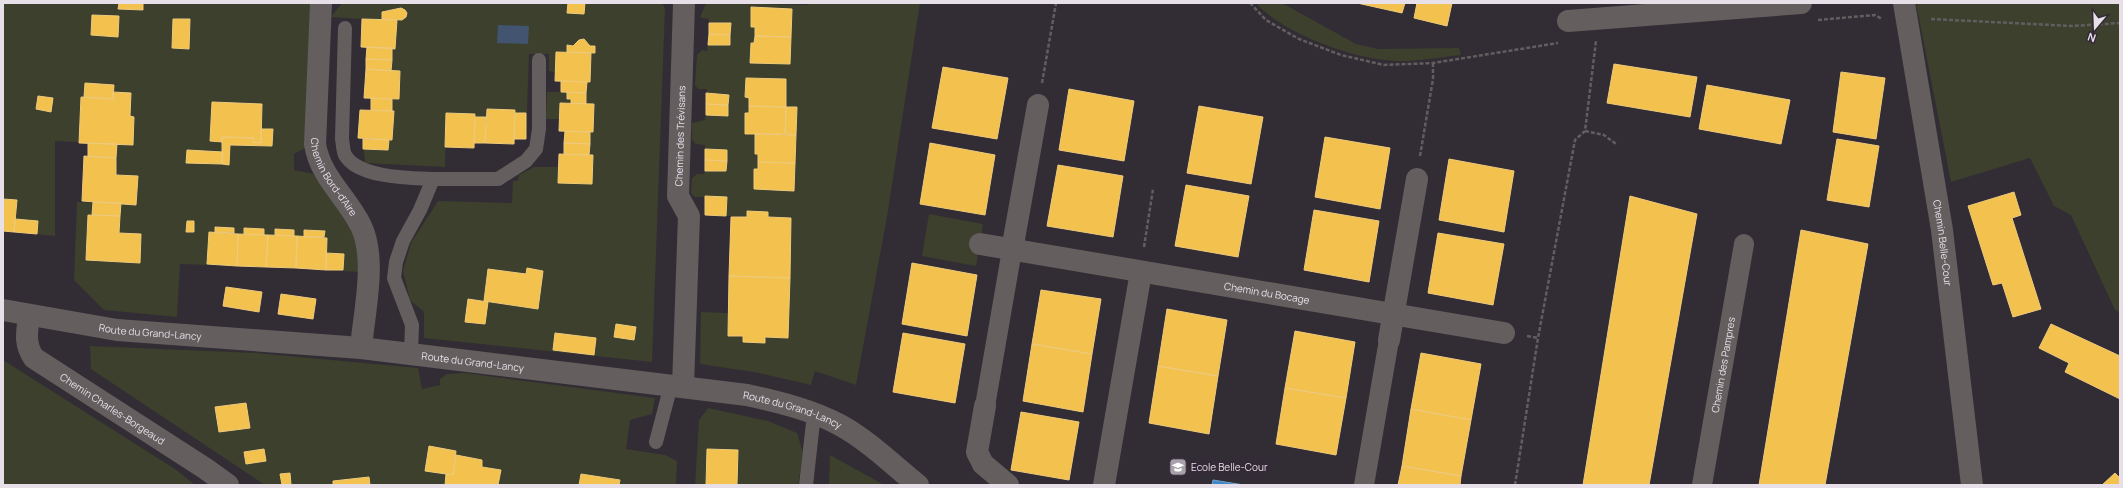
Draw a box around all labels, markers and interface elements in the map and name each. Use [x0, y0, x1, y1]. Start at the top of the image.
north arrow [2075, 8, 2115, 48]
text: N [2085, 30, 2098, 46]
street label: Chemin des Trévisans [671, 85, 688, 187]
street label: Chemin Bord-d'Aire [308, 137, 361, 219]
street label: Chemin Belle-Cour [1930, 199, 1956, 287]
street label: Chemin du Bocage [1223, 279, 1311, 307]
street label: Chemin des Pampres [1708, 316, 1738, 414]
street label: Route du Grand-Lancy [98, 320, 203, 343]
street label: Route du Grand-Lancy [421, 348, 525, 375]
street label: Chemin Charles-Borgeaud [57, 370, 168, 448]
street label: Route du Grand-Lancy [742, 388, 845, 432]
school or university icon: Ecole Belle-Cour [1168, 457, 1188, 477]
place label: Ecole Belle-Cour [1191, 460, 1268, 474]

